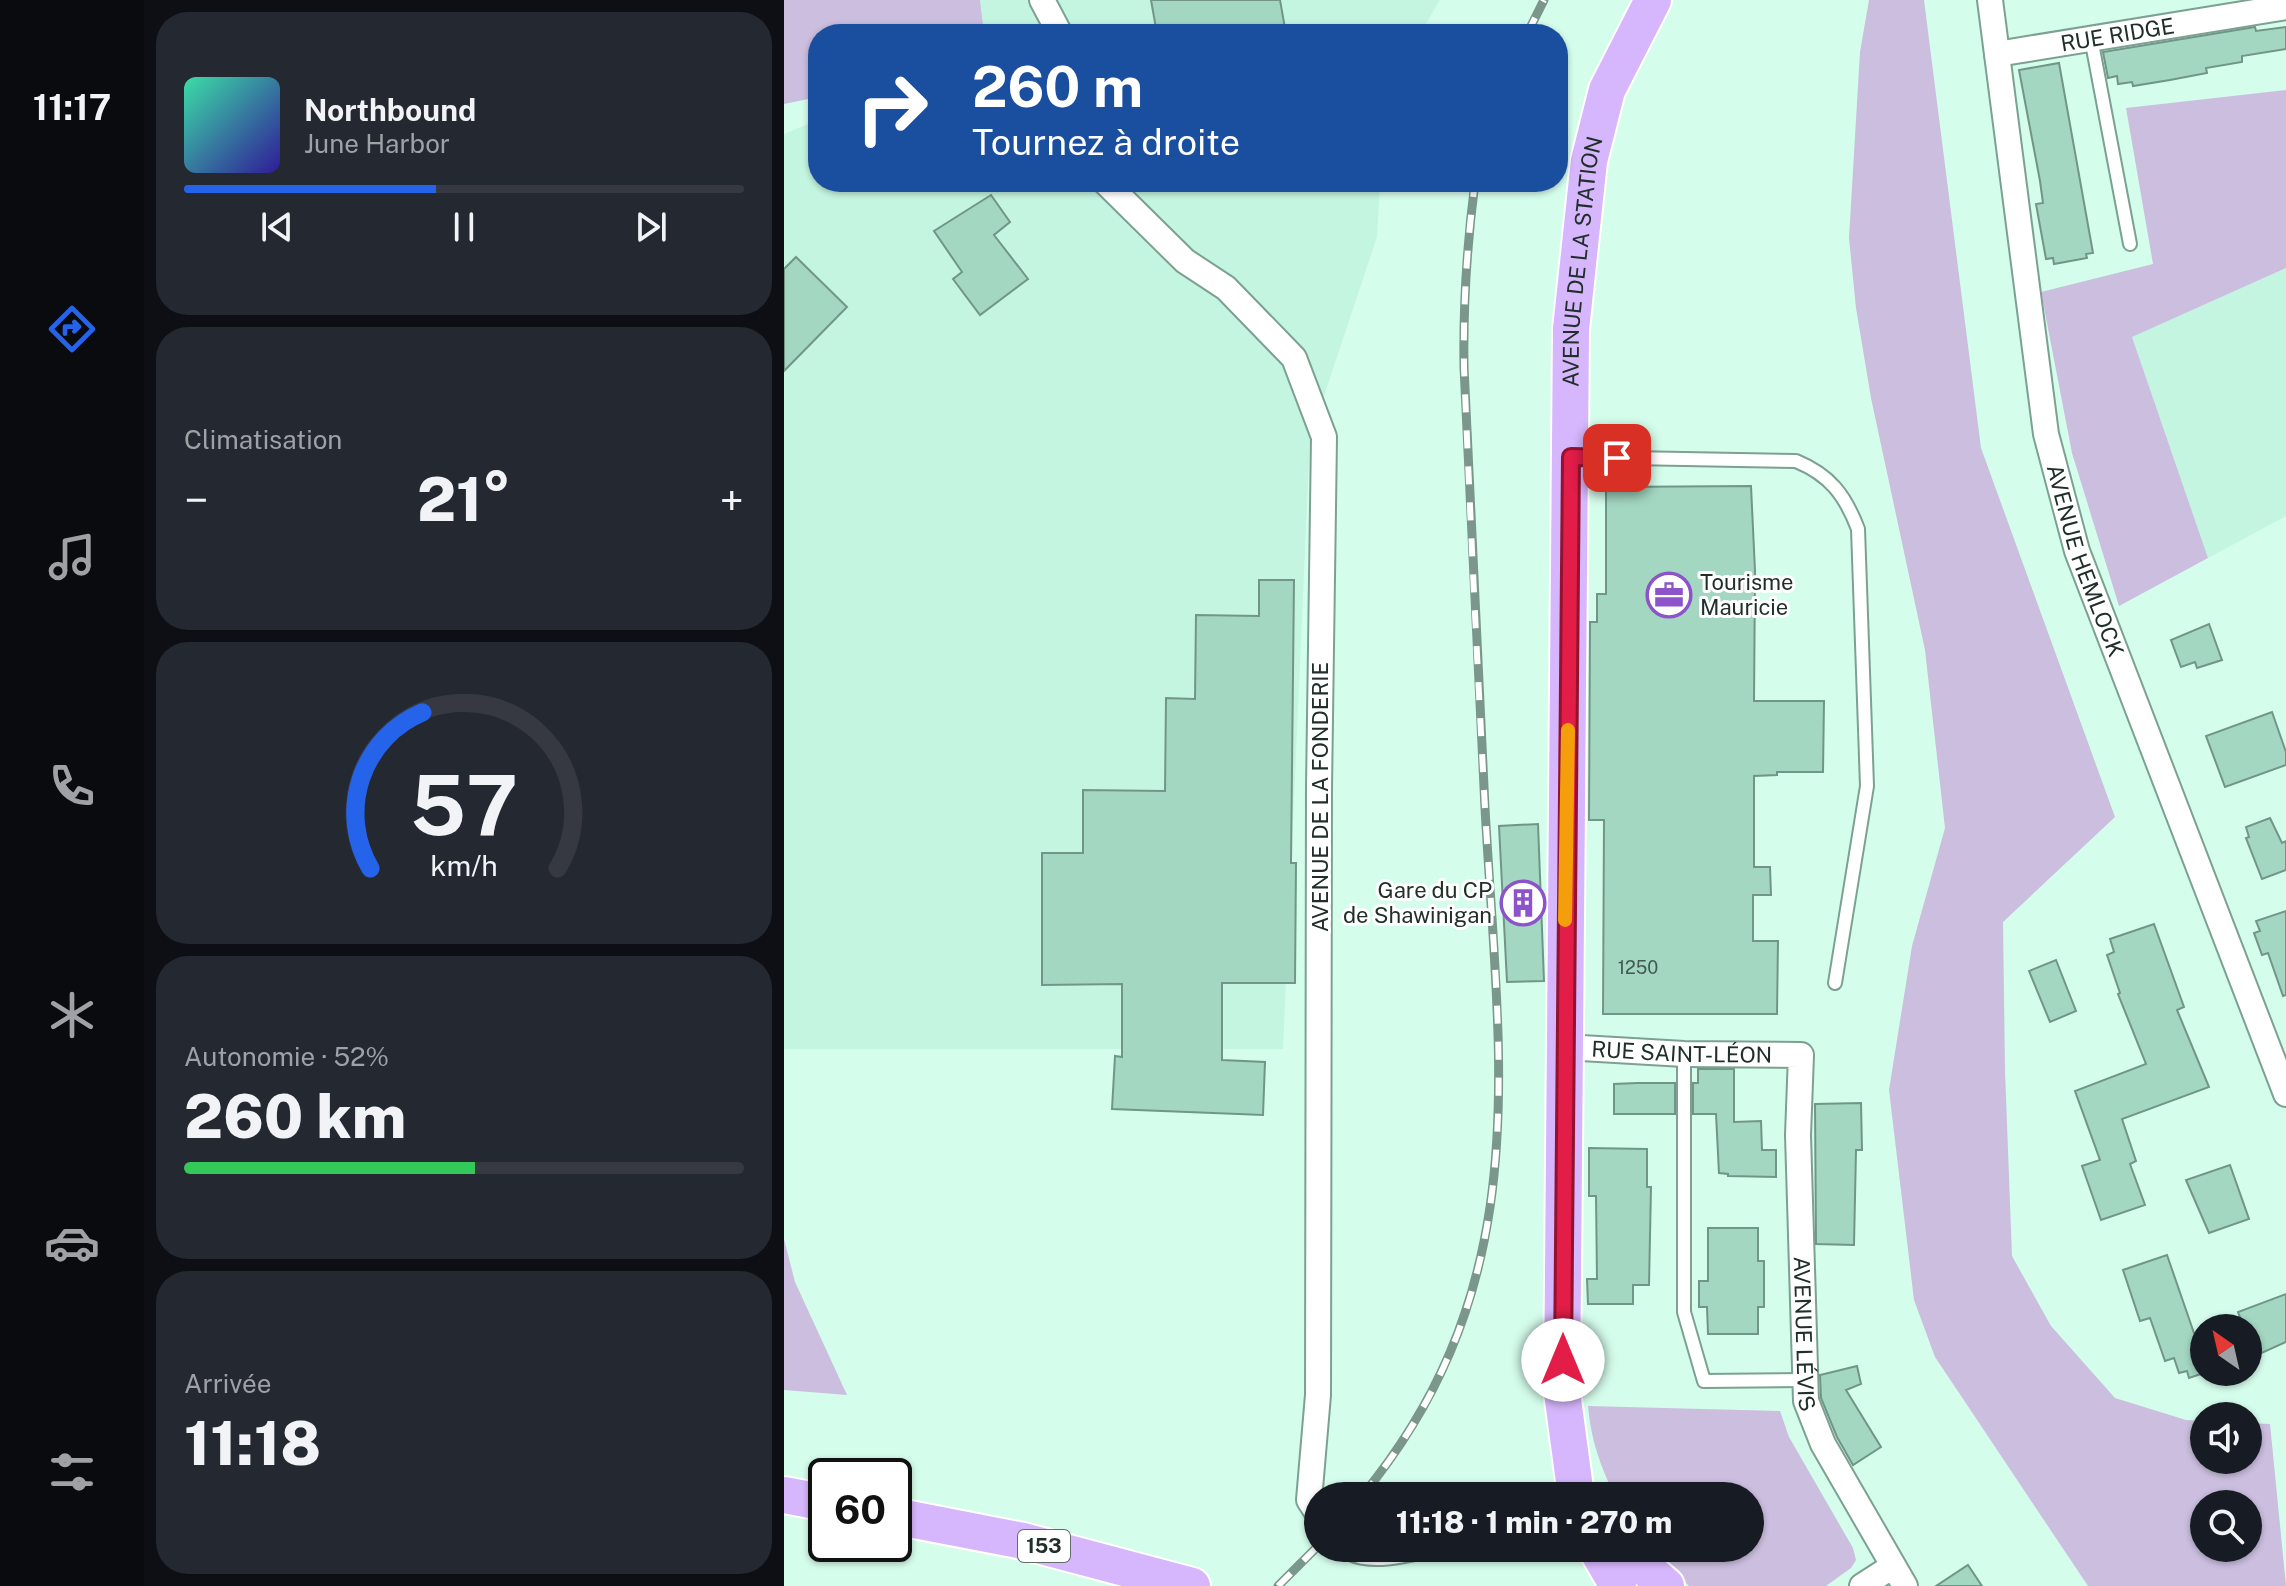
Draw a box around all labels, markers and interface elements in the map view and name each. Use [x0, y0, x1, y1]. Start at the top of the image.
street label: RUE RIDGE [2059, 12, 2176, 56]
text: 260 m [972, 54, 1143, 120]
icon: right [840, 56, 944, 160]
text: 11:17 [33, 86, 111, 128]
text: Northbound [304, 92, 476, 128]
text: Tournez à droite [972, 121, 1240, 163]
text: June Harbor [304, 128, 450, 159]
street label: AVENUE DE LA STATION [1558, 133, 1608, 387]
icon: previous [255, 205, 299, 249]
icon: pause [442, 205, 486, 249]
icon: next [629, 205, 673, 249]
icon: directions [44, 301, 100, 357]
text: Climatisation [184, 424, 342, 455]
pin [1583, 424, 1651, 492]
icon: arrive [1595, 436, 1639, 480]
street label: AVENUE HEMLOCK [2042, 461, 2129, 660]
text: 21° [417, 464, 511, 535]
text: − [184, 474, 208, 526]
text: + [720, 474, 744, 526]
icon: music [44, 529, 100, 585]
place label: Tourisme Mauricie [1700, 569, 1794, 620]
office icon: Tourisme Mauricie [1645, 571, 1693, 619]
street label: AVENUE DE LA FONDERIE [1307, 662, 1333, 932]
text: 57 [410, 756, 518, 854]
icon: phone [44, 758, 100, 814]
text: km/h [430, 849, 498, 882]
place label: Gare du CP de Shawinigan [1343, 877, 1492, 928]
building icon: Gare du CP de Shawinigan [1499, 879, 1547, 927]
house number: 1250 [1618, 957, 1658, 978]
icon: climate [44, 987, 100, 1043]
street label: RUE SAINT-LÉON [1591, 1036, 1772, 1068]
text: Autonomie · 52% [184, 1041, 389, 1072]
text: 260 km [184, 1081, 406, 1152]
icon: car [44, 1215, 100, 1271]
street label: AVENUE LÉVIS [1789, 1256, 1822, 1415]
north arrow [2190, 1314, 2262, 1386]
map controls [2190, 1314, 2262, 1562]
position arrow [1521, 1318, 1605, 1402]
text: Arrivée [184, 1368, 272, 1399]
button: sound [2190, 1402, 2262, 1474]
text: 11:18 [184, 1408, 321, 1479]
icon: filters [44, 1444, 100, 1500]
speed limit sign: 60 [808, 1458, 912, 1562]
button: search [2190, 1490, 2262, 1562]
text: 11:18 · 1 min · 270 m [1396, 1504, 1672, 1540]
road number: 153 [1018, 1530, 1070, 1562]

